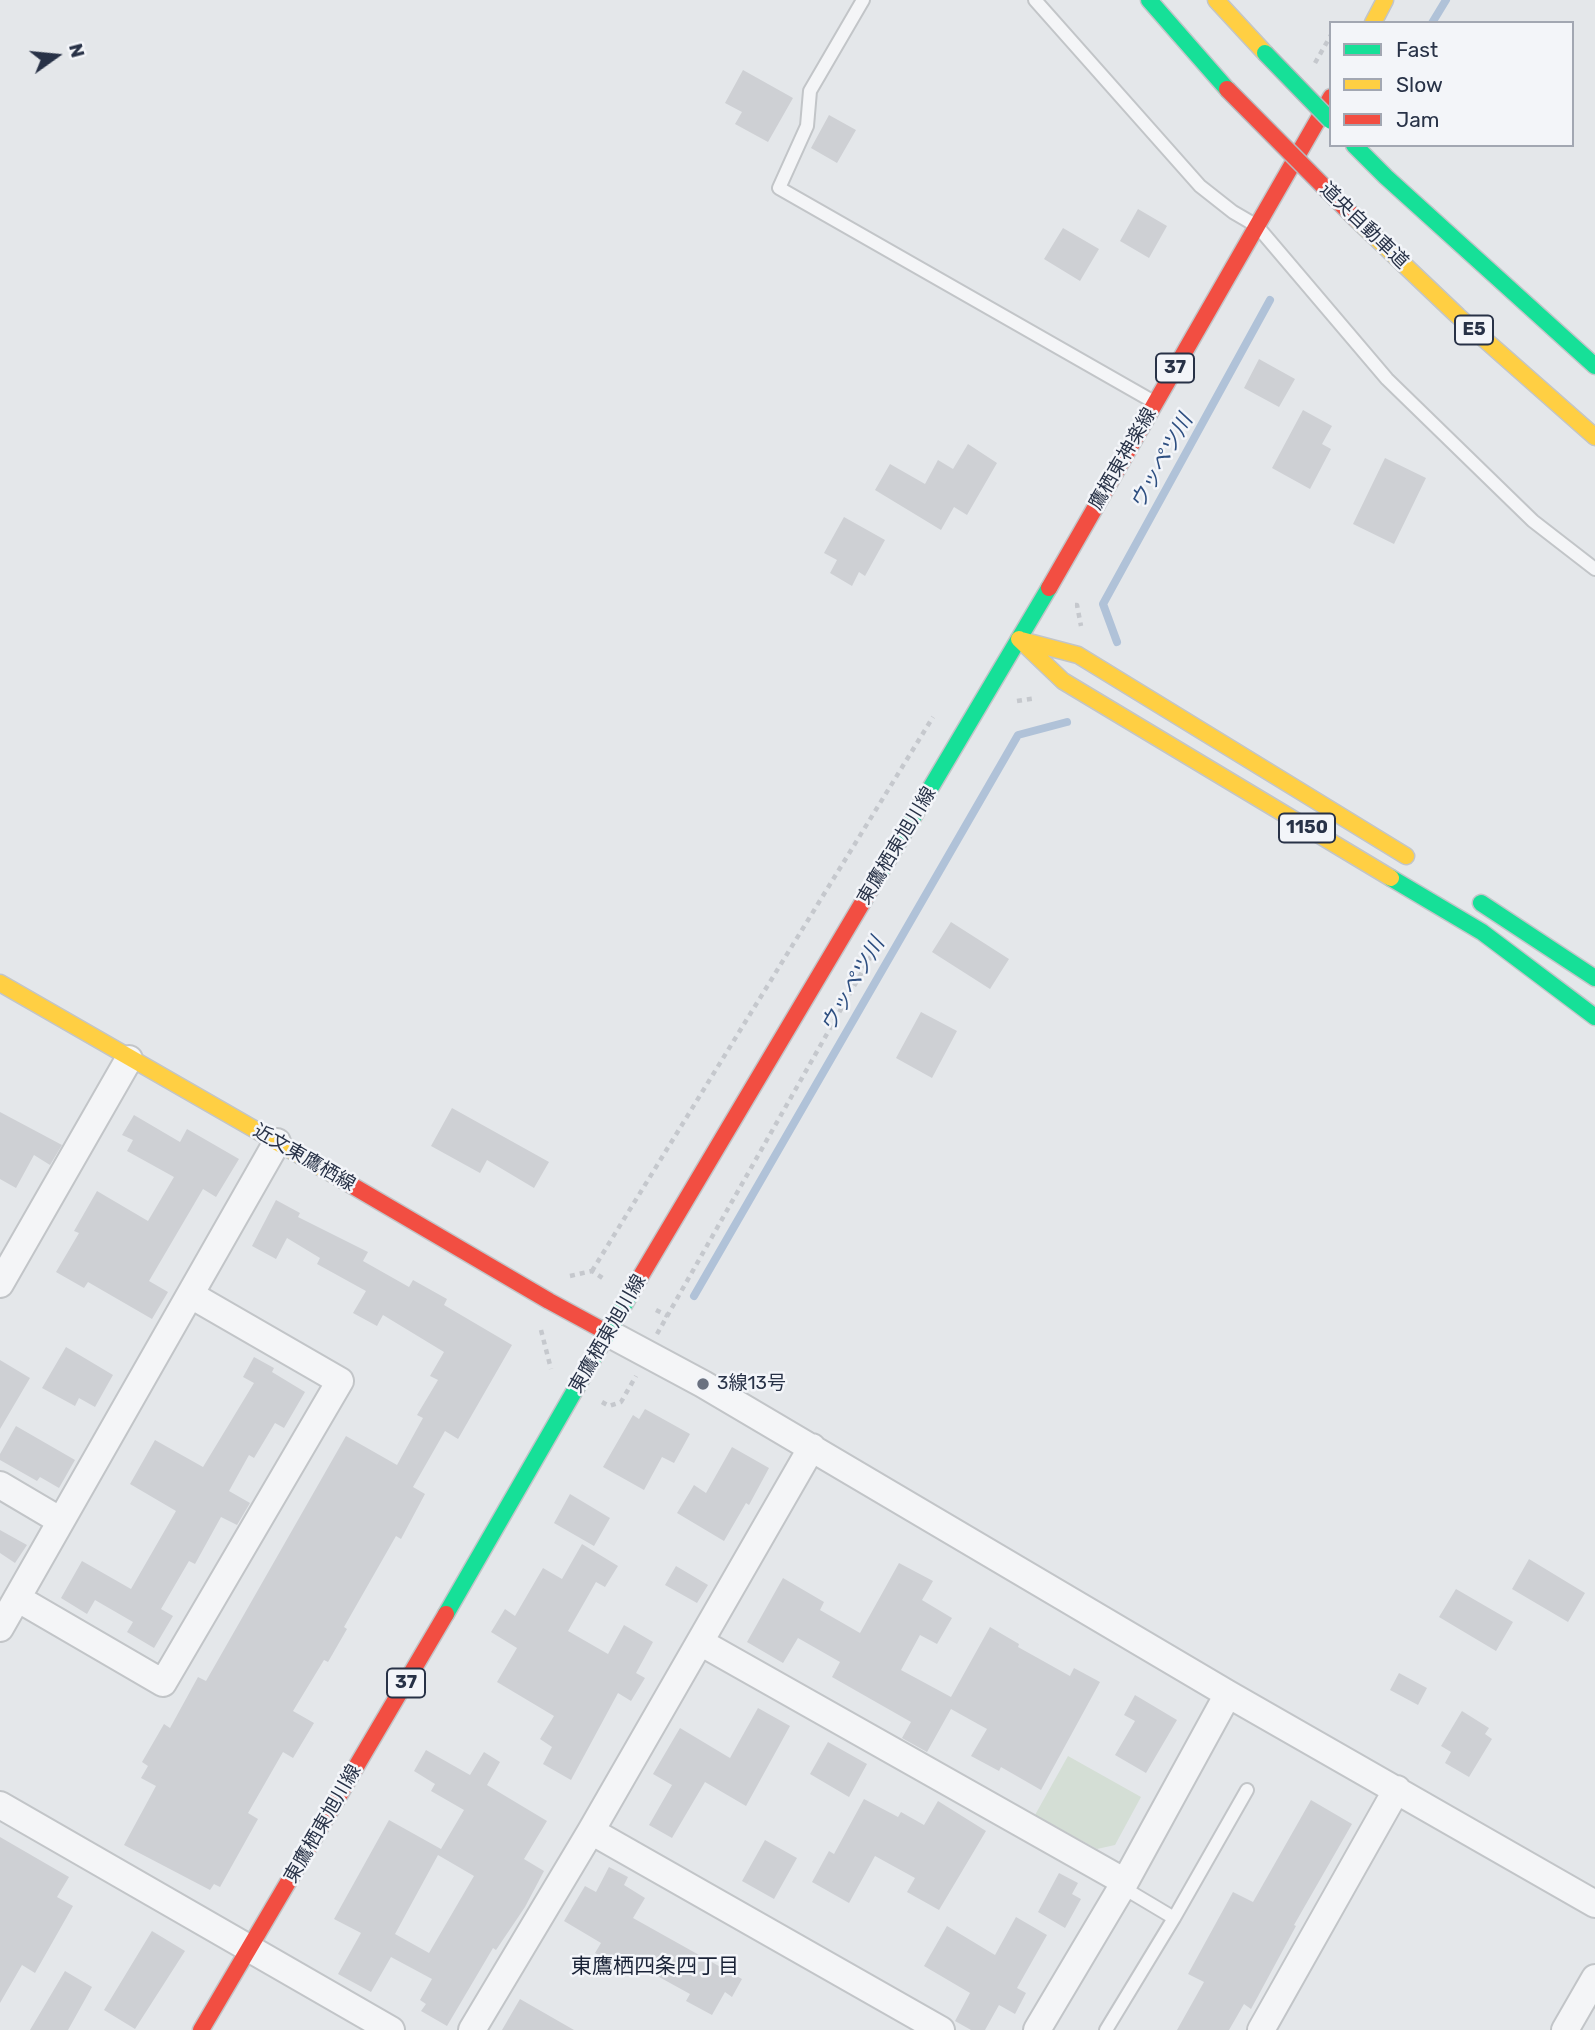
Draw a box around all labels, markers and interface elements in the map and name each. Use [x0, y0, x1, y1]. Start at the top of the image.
north arrow [21, 21, 91, 91]
legend [1329, 21, 1574, 147]
text: Fast [1396, 37, 1438, 62]
text: N [64, 41, 90, 60]
text: Slow [1396, 72, 1443, 97]
text: Jam [1396, 107, 1440, 132]
street label: 道央自動車道 [1315, 178, 1413, 274]
road number: E5 [1455, 316, 1493, 344]
road number: 37 [1156, 354, 1194, 382]
street label: 鷹栖東神楽線 [1085, 404, 1161, 514]
water label: ウッペツ川 [1126, 410, 1198, 514]
street label: 東鷹栖東旭川線 [853, 783, 941, 909]
road number: 1150 [1279, 814, 1335, 842]
water label: ウッペツ川 [816, 933, 890, 1037]
street label: 近文東鷹栖線 [249, 1120, 359, 1196]
street label: 東鷹栖東旭川線 [565, 1271, 651, 1397]
place label: 3線13号 [717, 1373, 786, 1395]
marker: 3線13号 [695, 1376, 711, 1392]
road number: 37 [387, 1668, 425, 1698]
street label: 東鷹栖東旭川線 [280, 1761, 366, 1887]
district label: 東鷹栖四条四丁目 [571, 1954, 739, 1980]

